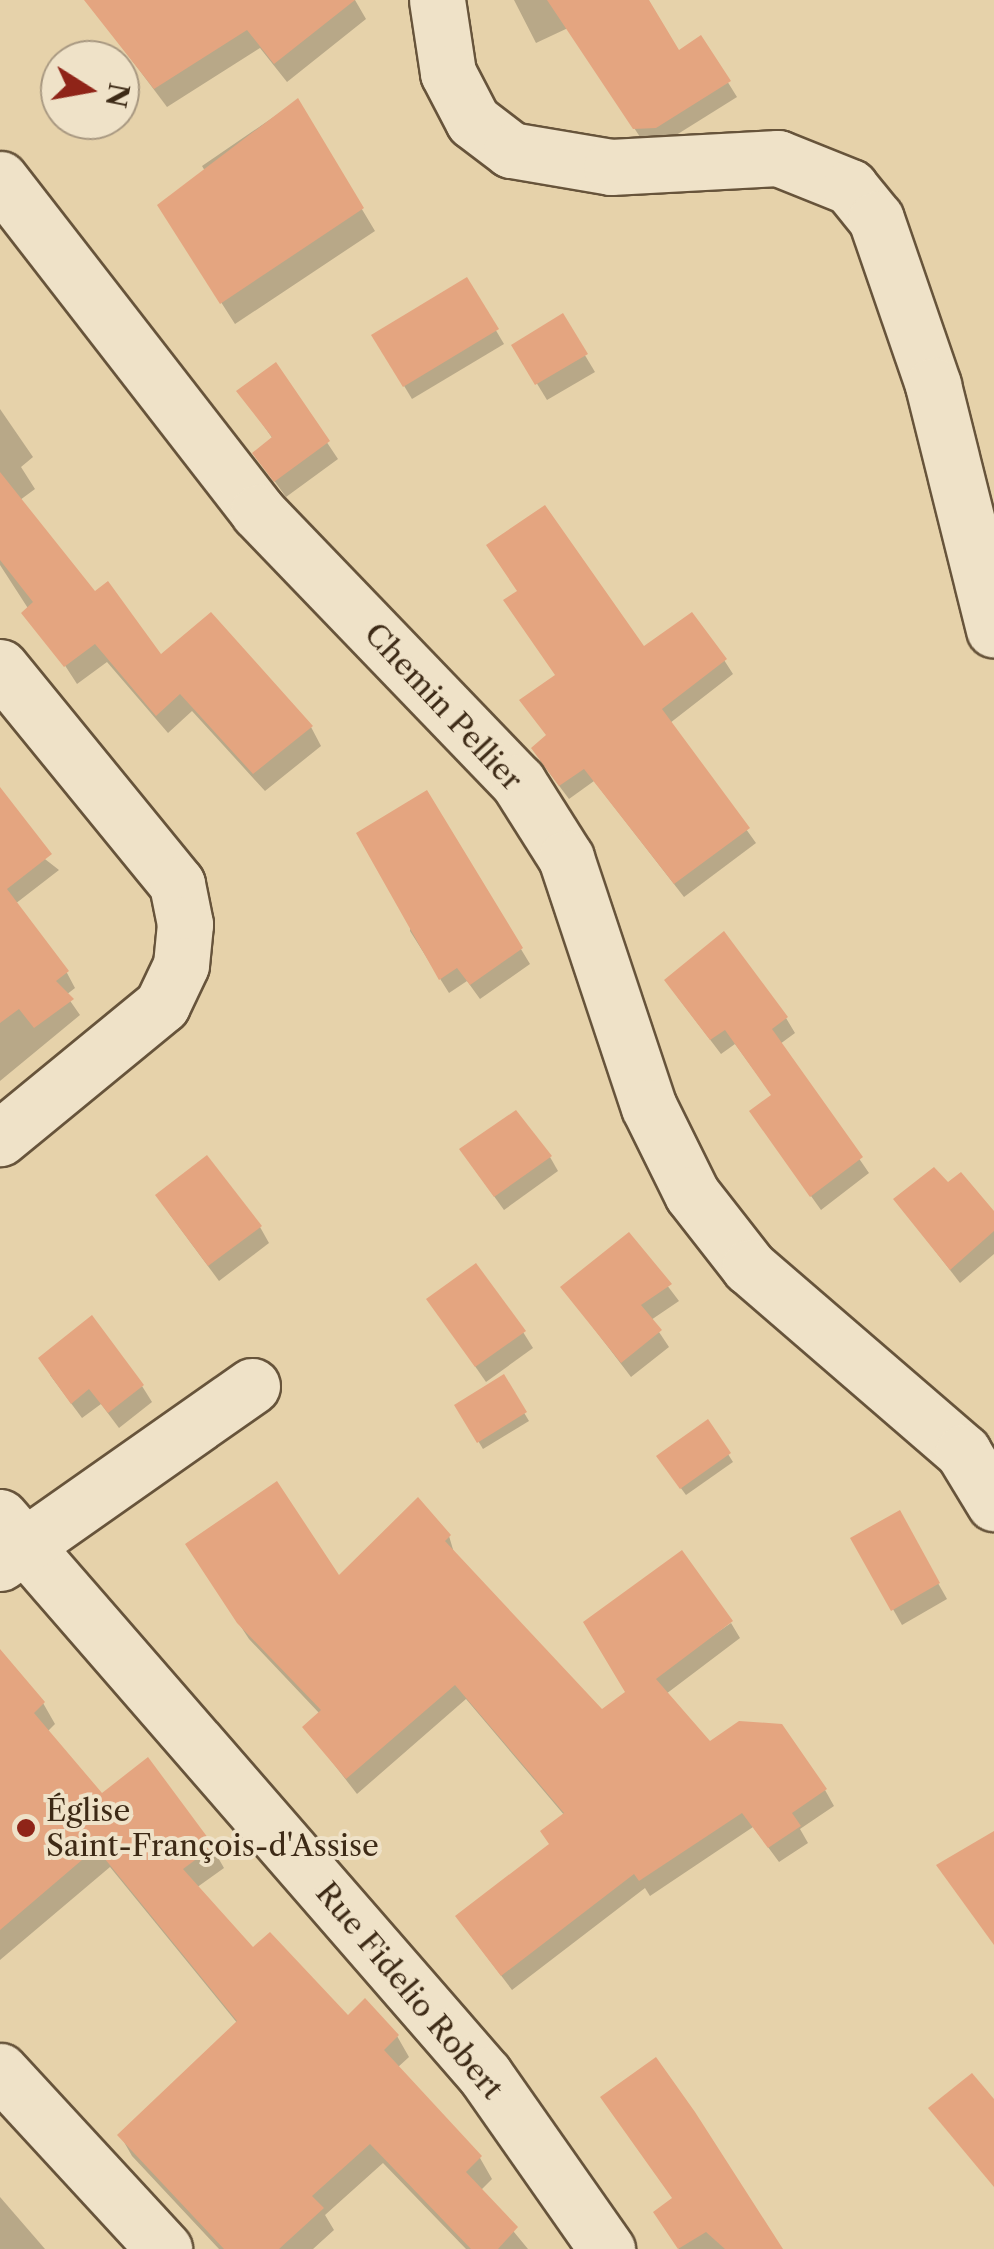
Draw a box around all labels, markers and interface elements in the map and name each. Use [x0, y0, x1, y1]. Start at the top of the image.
north arrow [40, 40, 140, 140]
text: N [98, 80, 136, 111]
street label: Chemin Pellier [357, 616, 529, 798]
place label: Église Saint-François-d'Assise [46, 1793, 379, 1864]
marker: Église Saint-François-d'Assise [15, 1817, 37, 1839]
street label: Rue Fidelio Robert [308, 1875, 510, 2107]

